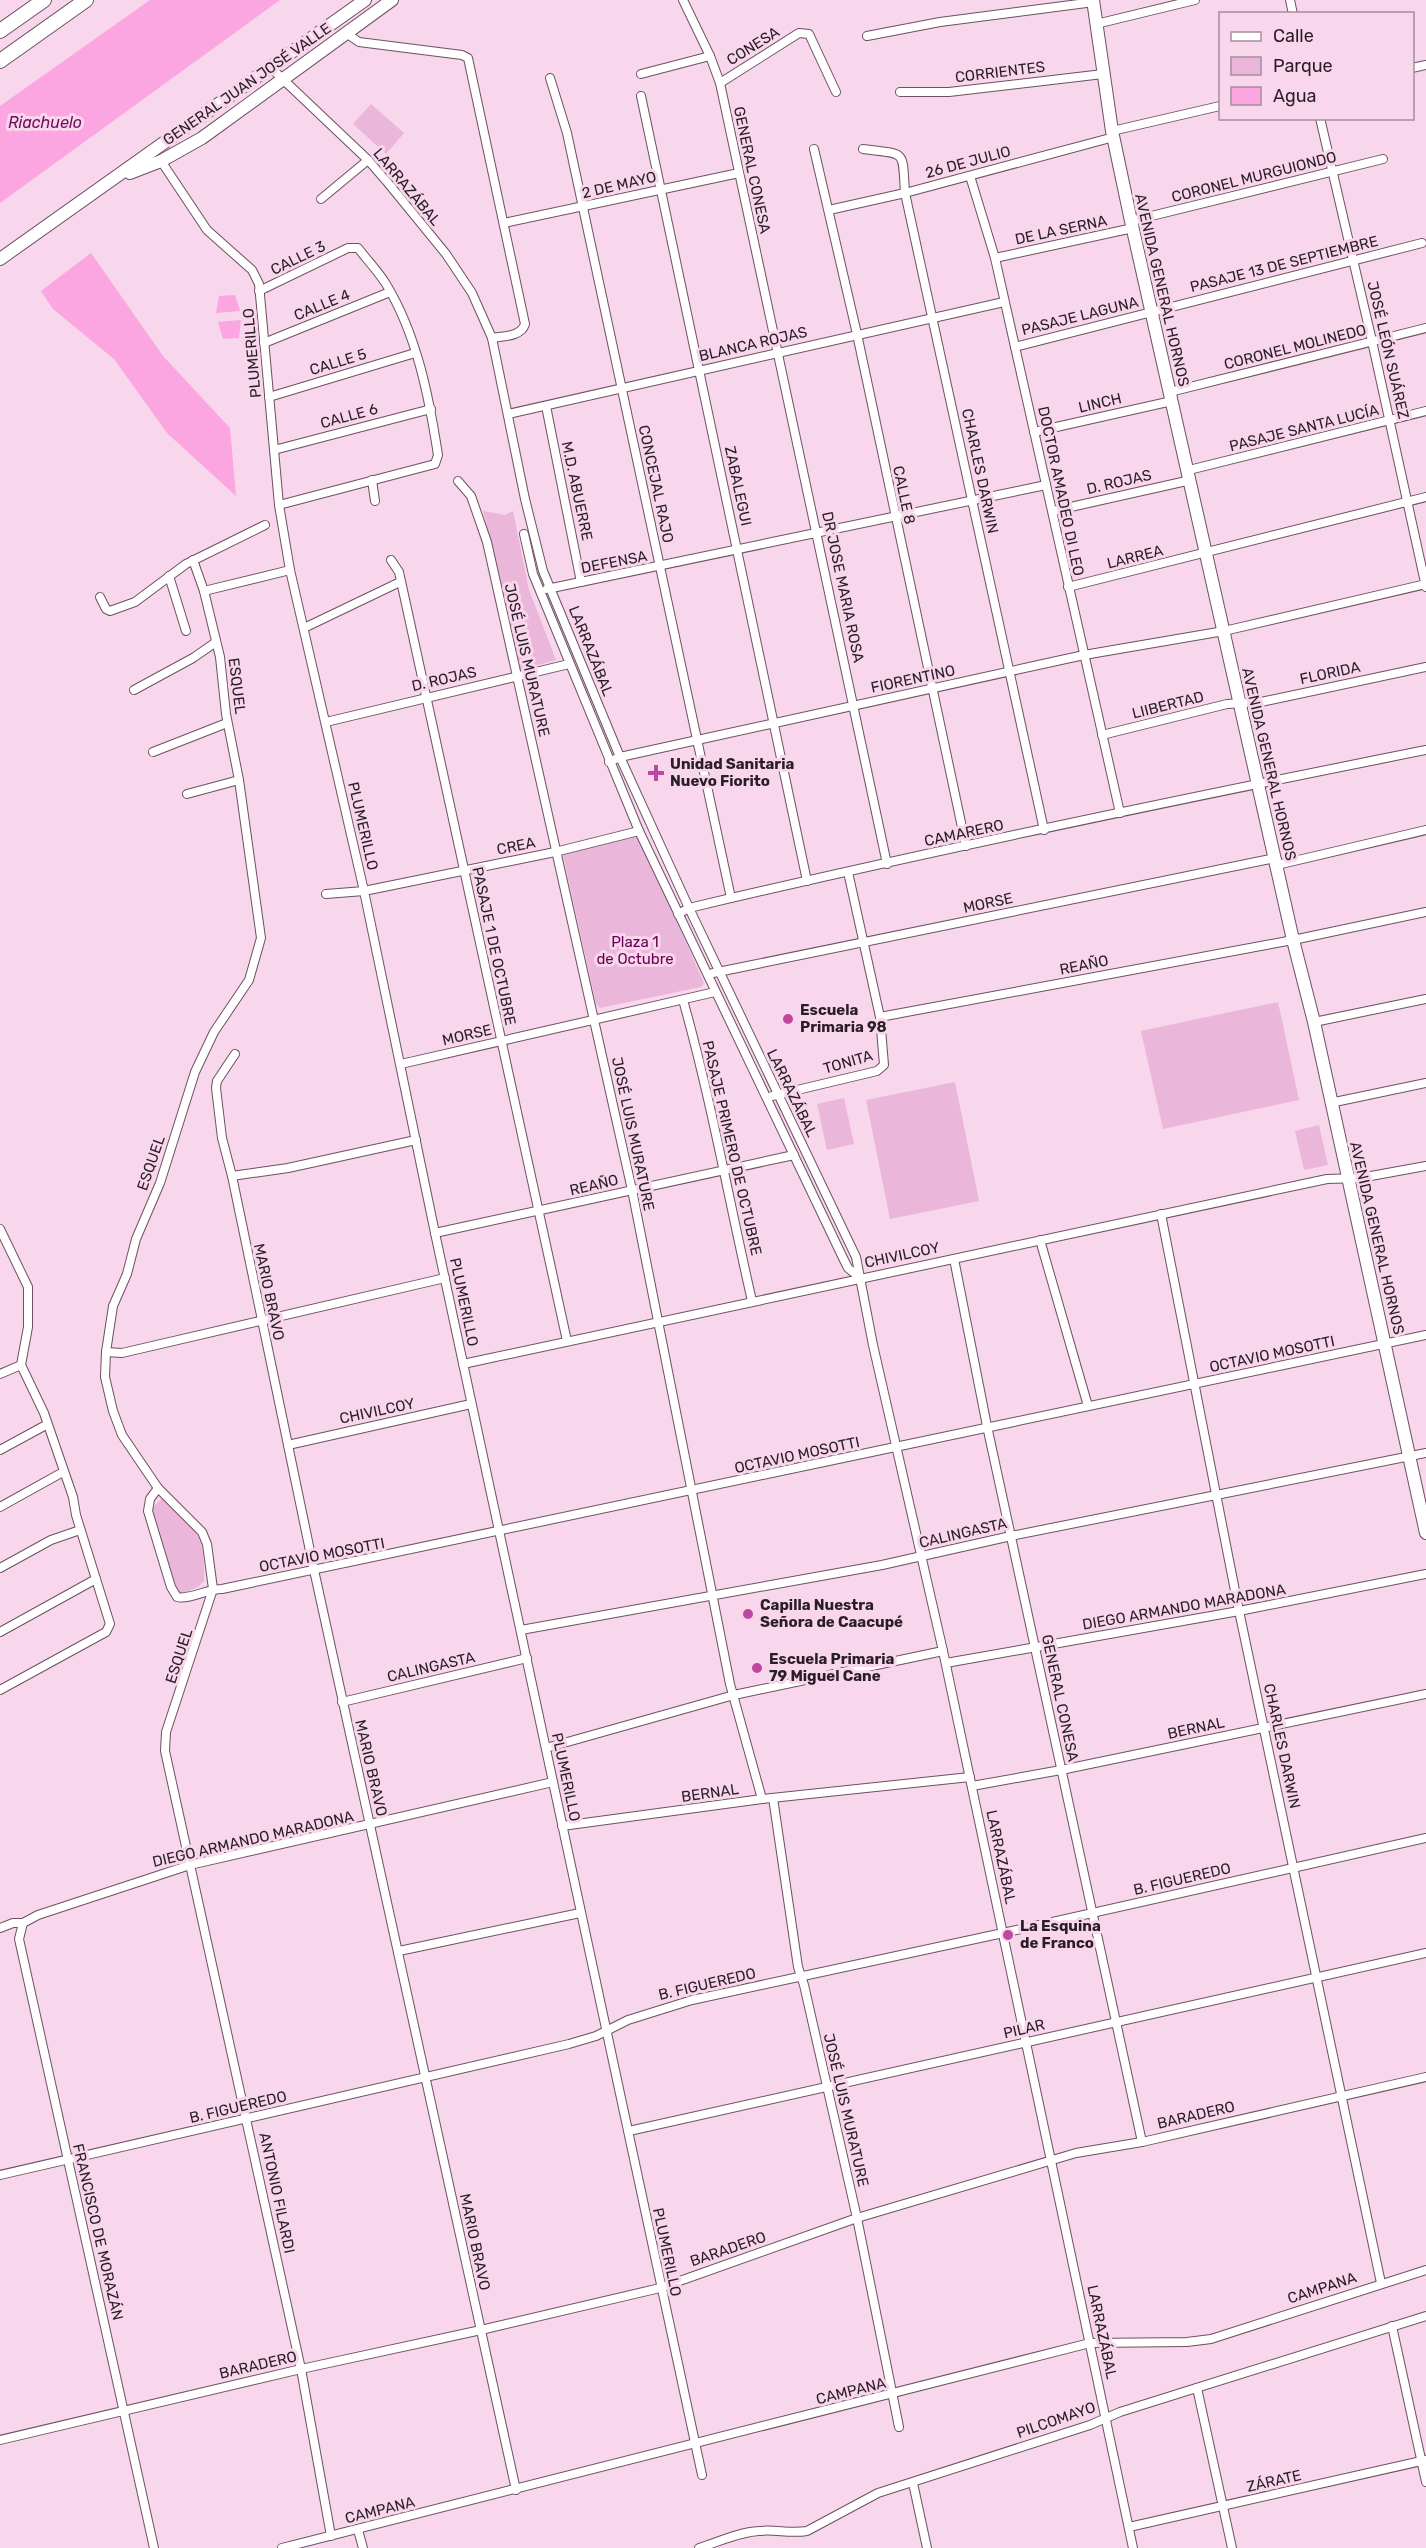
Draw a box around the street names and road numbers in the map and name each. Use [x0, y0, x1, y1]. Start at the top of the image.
street label: GENERAL JUAN JOSÉ VALLE [160, 19, 334, 149]
street label: CONESA [723, 23, 783, 69]
street label: CORRIENTES [954, 58, 1046, 86]
street label: GENERAL CONESA [730, 105, 774, 235]
street label: 26 DE JULIO [923, 142, 1013, 182]
street label: LARRAZÁBAL [369, 145, 445, 230]
street label: CORONEL MURGUIONDO [1170, 148, 1338, 206]
street label: 2 DE MAYO [580, 168, 658, 202]
street label: AVENIDA GENERAL HORNOS [1131, 192, 1193, 388]
street label: DE LA SERNA [1013, 211, 1109, 249]
street label: PASAJE 13 DE SEPTIEMBRE [1188, 232, 1380, 296]
street label: CALLE 3 [268, 237, 328, 279]
street label: JOSÉ LEÓN SUÁREZ [1363, 279, 1413, 421]
street label: CALLE 4 [291, 286, 353, 324]
street label: PASAJE LAGUNA [1020, 293, 1140, 339]
street label: PLUMERILLO [239, 307, 265, 399]
street label: CORONEL MOLINEDO [1222, 321, 1368, 373]
street label: BLANCA ROJAS [697, 323, 809, 365]
street label: CALLE 5 [307, 345, 369, 379]
street label: LINCH [1077, 389, 1123, 417]
street label: CALLE 6 [318, 400, 380, 432]
street label: PASAJE SANTA LUCÍA [1227, 401, 1381, 455]
street label: DOCTOR AMADEO DI LEO [1034, 404, 1088, 578]
street label: CHARLES DARWIN [958, 407, 1002, 535]
street label: CONCEJAL RAJO [635, 423, 677, 545]
street label: M.D. ABUERRE [558, 440, 596, 542]
street label: ZABALEGUI [721, 444, 755, 528]
street label: CALLE 8 [889, 464, 919, 526]
street label: D. ROJAS [1085, 466, 1153, 498]
street label: DR JOSE MARIA ROSA [818, 510, 868, 664]
street label: LARREA [1105, 541, 1165, 573]
street label: DEFENSA [579, 547, 649, 577]
street label: JOSÉ LUIS MURATURE [501, 582, 553, 738]
street label: LARRAZÁBAL [565, 603, 617, 699]
street label: ESQUEL [225, 657, 249, 716]
street label: FLORIDA [1298, 658, 1362, 688]
street label: FIORENTINO [869, 661, 957, 697]
street label: D. ROJAS [410, 663, 478, 695]
street label: AVENIDA GENERAL HORNOS [1238, 666, 1300, 862]
street label: LIIBERTAD [1130, 687, 1206, 723]
street label: PLUMERILLO [344, 780, 382, 872]
street label: CAMARERO [923, 816, 1005, 850]
street label: CREA [495, 833, 537, 859]
street label: PASAJE 1 DE OCTUBRE [468, 865, 520, 1027]
street label: MORSE [962, 889, 1014, 917]
street label: REAÑO [1058, 951, 1110, 979]
street label: MORSE [440, 1021, 494, 1049]
street label: PASAJE PRIMERO DE OCTUBRE [699, 1039, 765, 1257]
street label: LARRAZÁBAL [763, 1046, 821, 1140]
street label: TONITA [821, 1046, 875, 1078]
street label: JOSÉ LUIS MURATURE [608, 1055, 658, 1213]
street label: ESQUEL [133, 1133, 169, 1193]
street label: AVENIDA GENERAL HORNOS [1346, 1140, 1408, 1336]
street label: REAÑO [568, 1171, 620, 1199]
street label: CHIVILCOY [863, 1238, 942, 1272]
street label: MARIO BRAVO [250, 1242, 288, 1342]
street label: PLUMERILLO [446, 1256, 482, 1348]
street label: OCTAVIO MOSOTTI [1208, 1332, 1336, 1376]
street label: CHIVILCOY [338, 1394, 417, 1428]
street label: OCTAVIO MOSOTTI [733, 1433, 861, 1477]
street label: CALINGASTA [917, 1514, 1009, 1552]
street label: OCTAVIO MOSOTTI [258, 1534, 386, 1576]
street label: DIEGO ARMANDO MARADONA [1081, 1580, 1287, 1634]
street label: ESQUEL [162, 1626, 196, 1686]
street label: GENERAL CONESA [1038, 1633, 1082, 1763]
street label: CALINGASTA [385, 1648, 477, 1686]
street label: CHARLES DARWIN [1260, 1682, 1304, 1810]
street label: BERNAL [1166, 1713, 1227, 1743]
street label: MARIO BRAVO [351, 1718, 391, 1818]
street label: PLUMERILLO [548, 1731, 584, 1823]
street label: BERNAL [680, 1780, 740, 1806]
street label: DIEGO ARMANDO MARADONA [150, 1807, 356, 1871]
street label: LARRAZÁBAL [982, 1808, 1020, 1906]
street label: B. FIGUEREDO [1132, 1859, 1232, 1899]
street label: B. FIGUEREDO [657, 1964, 757, 2004]
street label: PILAR [1001, 2015, 1047, 2042]
street label: JOSÉ LUIS MURATURE [820, 2032, 872, 2188]
street label: B. FIGUEREDO [188, 2087, 288, 2127]
street label: BARADERO [1155, 2097, 1237, 2133]
street label: ANTONIO FILARDI [255, 2131, 299, 2255]
street label: FRANCISCO DE MORAZÁN [69, 2142, 127, 2322]
street label: MARIO BRAVO [456, 2192, 494, 2292]
street label: PLUMERILLO [649, 2206, 685, 2298]
street label: BARADERO [688, 2228, 768, 2270]
street label: CAMPANA [1285, 2268, 1359, 2308]
street label: LARRAZÁBAL [1083, 2283, 1121, 2381]
street label: BARADERO [217, 2347, 299, 2383]
street label: CAMPANA [814, 2374, 888, 2408]
street label: PILCOMAYO [1014, 2398, 1098, 2442]
street label: ZÁRATE [1245, 2466, 1303, 2496]
street label: CAMPANA [343, 2493, 417, 2527]

